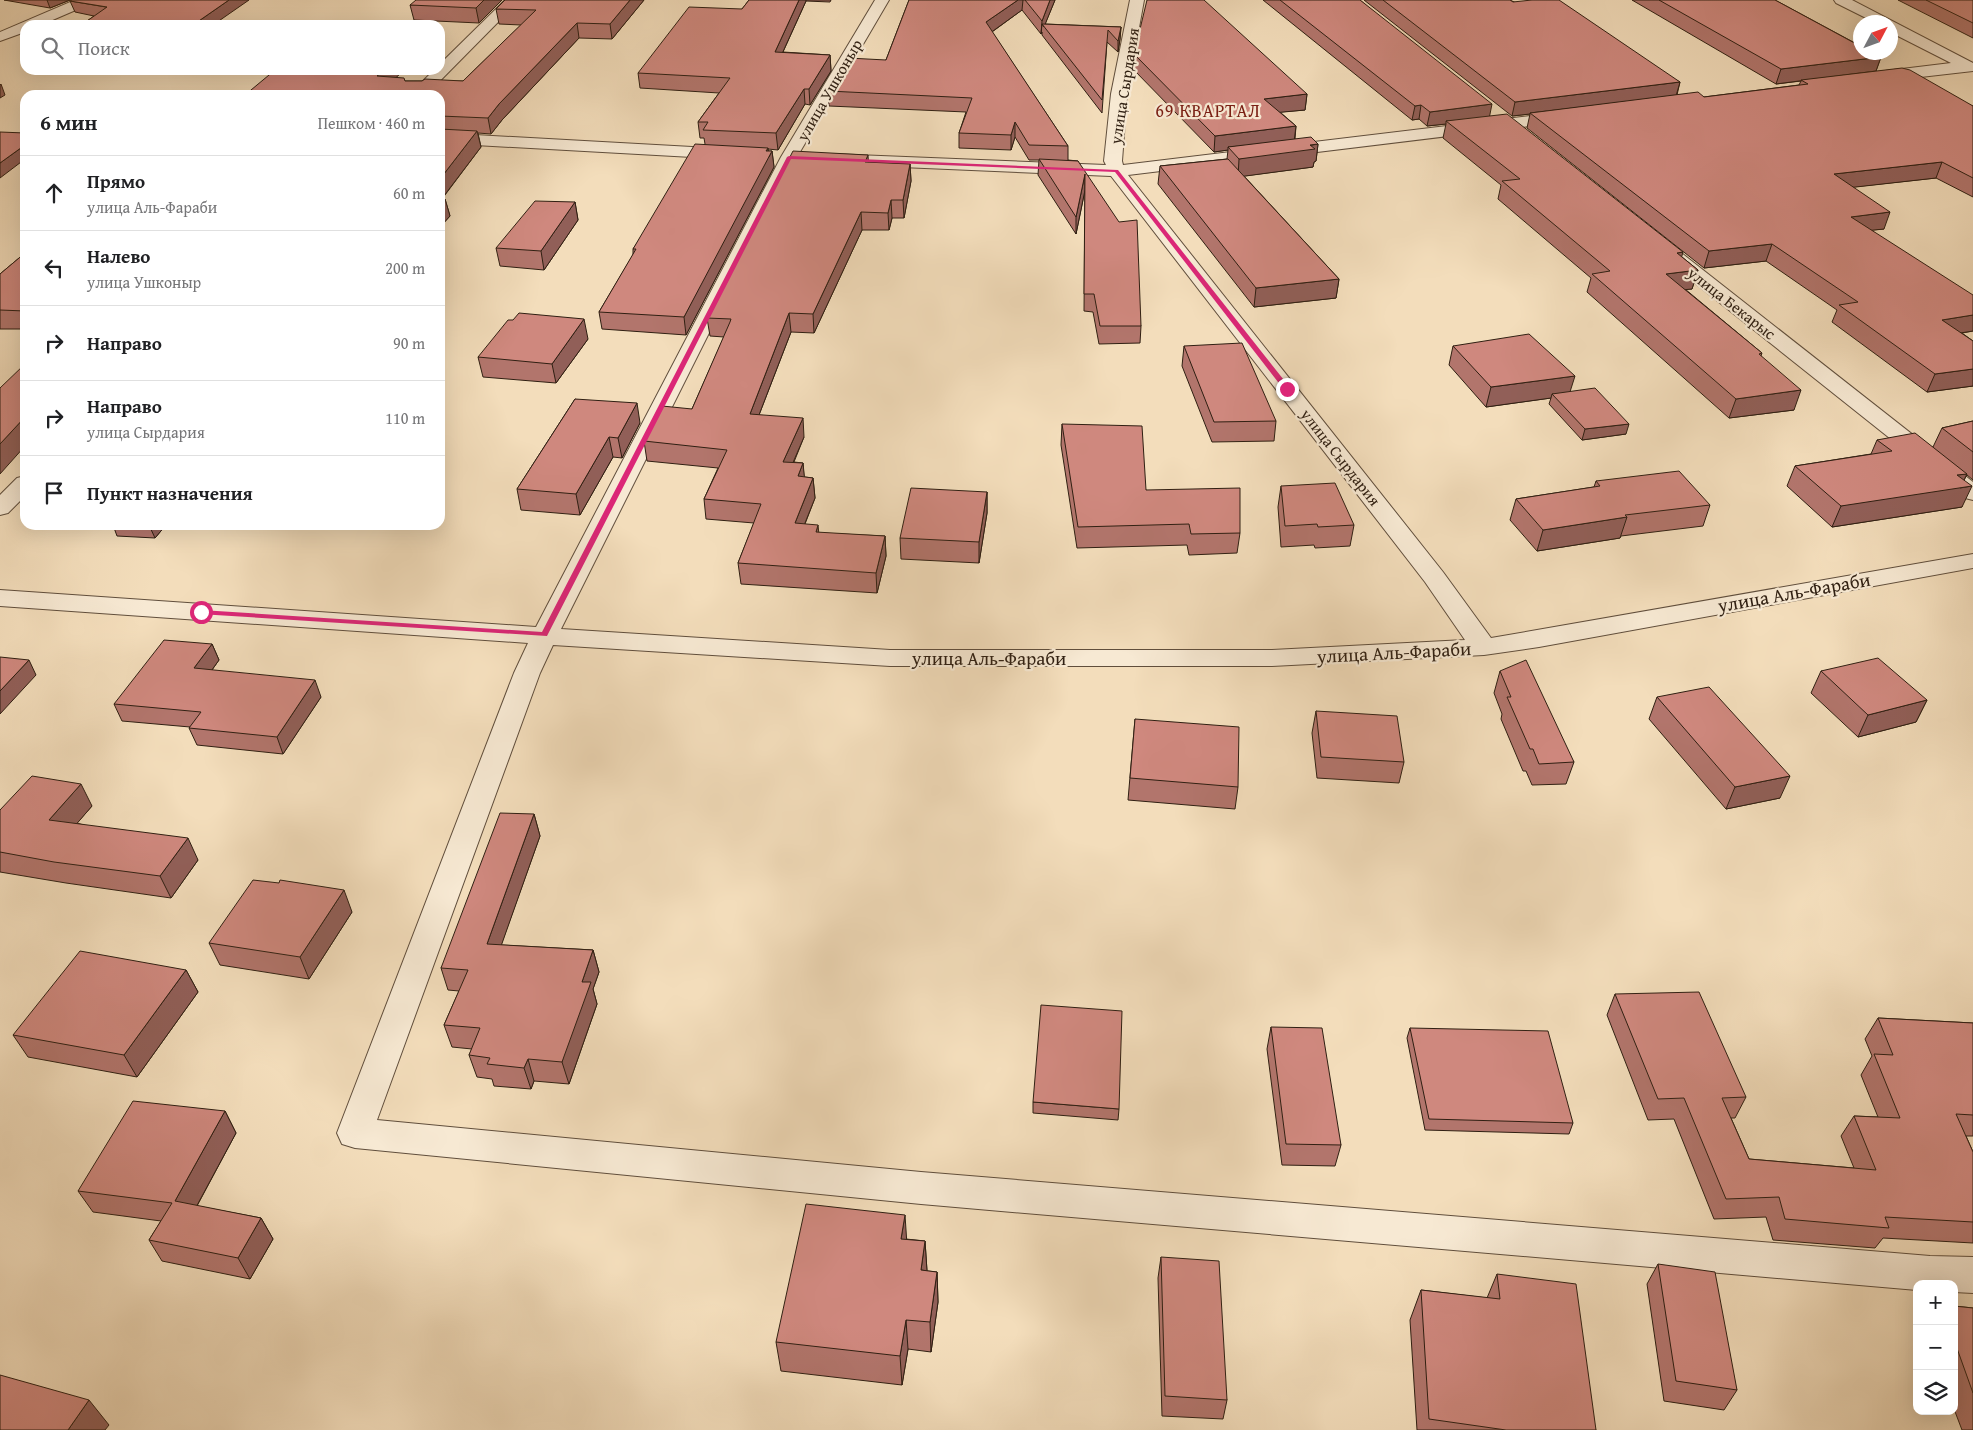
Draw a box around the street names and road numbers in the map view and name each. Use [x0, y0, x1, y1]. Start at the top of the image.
street label: улица Сырдария [1103, 26, 1145, 147]
street label: улица Ушконыр [790, 34, 868, 146]
street label: улица Бекарыс [1682, 260, 1781, 345]
street label: улица Сырдария [1295, 402, 1387, 511]
street label: улица Аль-Фараби [1714, 565, 1873, 619]
street label: улица Аль-Фараби [1315, 634, 1472, 670]
street label: улица Аль-Фараби [911, 644, 1066, 672]

